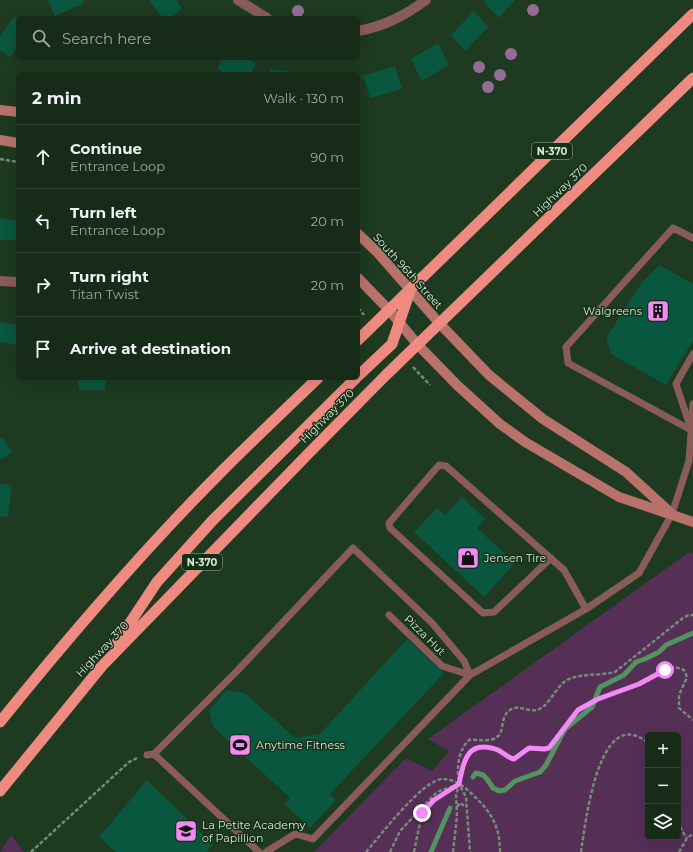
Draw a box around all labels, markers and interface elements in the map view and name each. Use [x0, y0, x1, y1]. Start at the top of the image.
search box [16, 16, 360, 60]
icon: search [30, 27, 52, 49]
text: Search here [62, 29, 151, 48]
text: 2 min [32, 88, 82, 108]
text: Walk · 130 m [263, 90, 344, 106]
text: Continue [70, 139, 142, 158]
road number: N-370 [532, 143, 572, 159]
icon: ahead [32, 146, 54, 168]
text: 90 m [310, 149, 344, 165]
text: Entrance Loop [70, 158, 165, 174]
street label: Highway 370 [530, 160, 590, 220]
text: Turn left [70, 203, 137, 222]
icon: left [32, 210, 54, 232]
text: 20 m [311, 213, 344, 229]
text: Entrance Loop [70, 222, 165, 238]
street label: South 96th Street [370, 230, 446, 312]
text: Turn right [70, 267, 149, 286]
icon: right [32, 274, 54, 296]
text: 20 m [311, 277, 344, 293]
text: Titan Twist [70, 286, 139, 302]
building icon: Walgreens [645, 298, 671, 324]
place label: Walgreens [583, 304, 643, 318]
icon: arrive [32, 338, 54, 360]
text: Arrive at destination [70, 339, 231, 358]
street label: Highway 370 [297, 386, 357, 446]
shop icon: Jensen Tire [455, 545, 481, 571]
place label: Jensen Tire [483, 551, 546, 565]
road number: N-370 [182, 554, 222, 570]
street label: Pizza Hut [401, 612, 449, 659]
street label: Highway 370 [73, 618, 131, 680]
route start [656, 661, 674, 679]
sports icon: Anytime Fitness [227, 732, 253, 758]
map controls [645, 732, 681, 840]
button: + [645, 732, 681, 768]
place label: Anytime Fitness [256, 738, 346, 752]
button: − [645, 768, 681, 804]
route end [413, 804, 431, 822]
button: layers [645, 804, 681, 840]
school or university icon: La Petite Academy of Papillion [173, 818, 199, 844]
place label: La Petite Academy of Papillion [202, 818, 305, 845]

